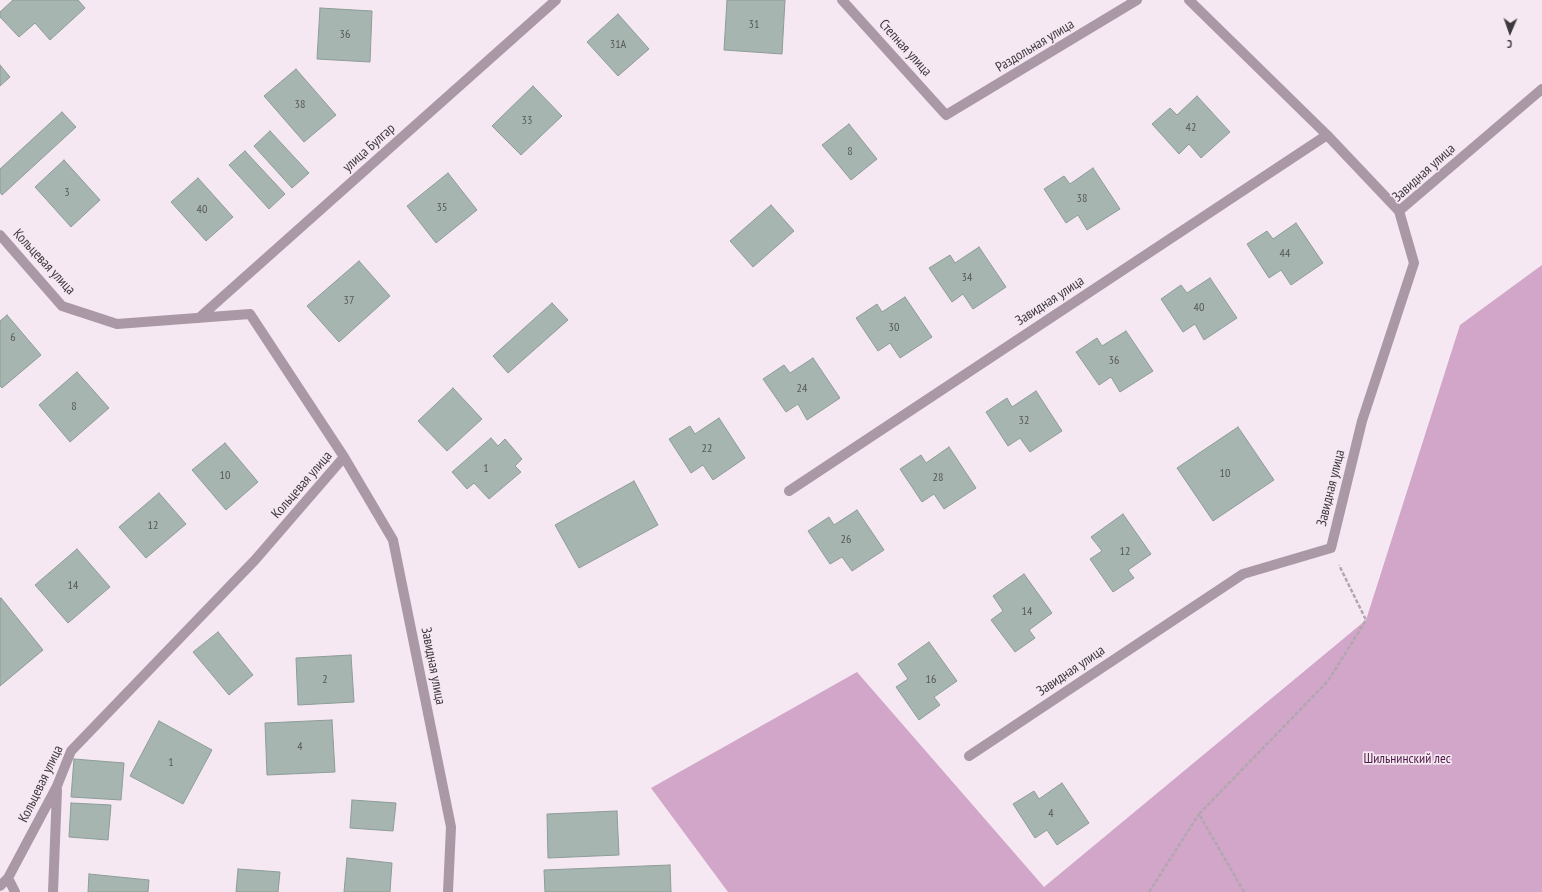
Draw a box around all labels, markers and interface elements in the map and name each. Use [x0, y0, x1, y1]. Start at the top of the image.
north arrow [1490, 12, 1530, 52]
street label: Степная улица [875, 16, 935, 80]
street label: Раздольная улица [993, 16, 1077, 76]
house number: 31 [749, 18, 759, 32]
house number: 36 [340, 28, 350, 42]
text: С [1507, 37, 1512, 51]
house number: 31А [610, 38, 626, 52]
house number: 38 [295, 98, 305, 112]
house number: 33 [522, 114, 532, 128]
street label: улица Булгар [339, 120, 399, 176]
house number: 42 [1186, 121, 1196, 135]
street label: Завидная улица [1389, 141, 1459, 205]
house number: 8 [847, 145, 853, 159]
house number: 3 [64, 186, 70, 200]
house number: 38 [1077, 192, 1087, 206]
house number: 35 [437, 201, 447, 215]
house number: 40 [197, 203, 207, 217]
street label: Кольцевая улица [9, 226, 79, 298]
house number: 44 [1280, 247, 1290, 261]
house number: 34 [962, 271, 972, 285]
street label: Завидная улица [1013, 273, 1087, 329]
house number: 37 [344, 294, 354, 308]
house number: 40 [1194, 301, 1204, 315]
house number: 30 [889, 321, 899, 335]
house number: 6 [10, 331, 16, 345]
house number: 36 [1109, 354, 1119, 368]
house number: 24 [797, 382, 807, 396]
house number: 8 [71, 400, 77, 414]
house number: 32 [1019, 414, 1029, 428]
house number: 22 [702, 442, 712, 456]
street label: Кольцевая улица [268, 448, 336, 522]
street label: Завидная улица [1313, 448, 1349, 528]
house number: 1 [483, 462, 489, 476]
house number: 10 [1220, 467, 1230, 481]
house number: 10 [220, 469, 230, 483]
house number: 28 [933, 471, 943, 485]
house number: 12 [148, 519, 158, 533]
house number: 26 [841, 533, 851, 547]
house number: 12 [1120, 545, 1130, 559]
house number: 14 [68, 579, 78, 593]
house number: 14 [1022, 605, 1032, 619]
street label: Завидная улица [417, 626, 449, 706]
street label: Завидная улица [1034, 642, 1108, 700]
house number: 2 [322, 673, 328, 687]
house number: 16 [926, 673, 936, 687]
house number: 4 [297, 740, 303, 754]
street label: Кольцевая улица [15, 743, 67, 825]
park label: Шильнинский лес [1363, 751, 1451, 767]
house number: 1 [168, 756, 174, 770]
house number: 4 [1048, 807, 1054, 821]

